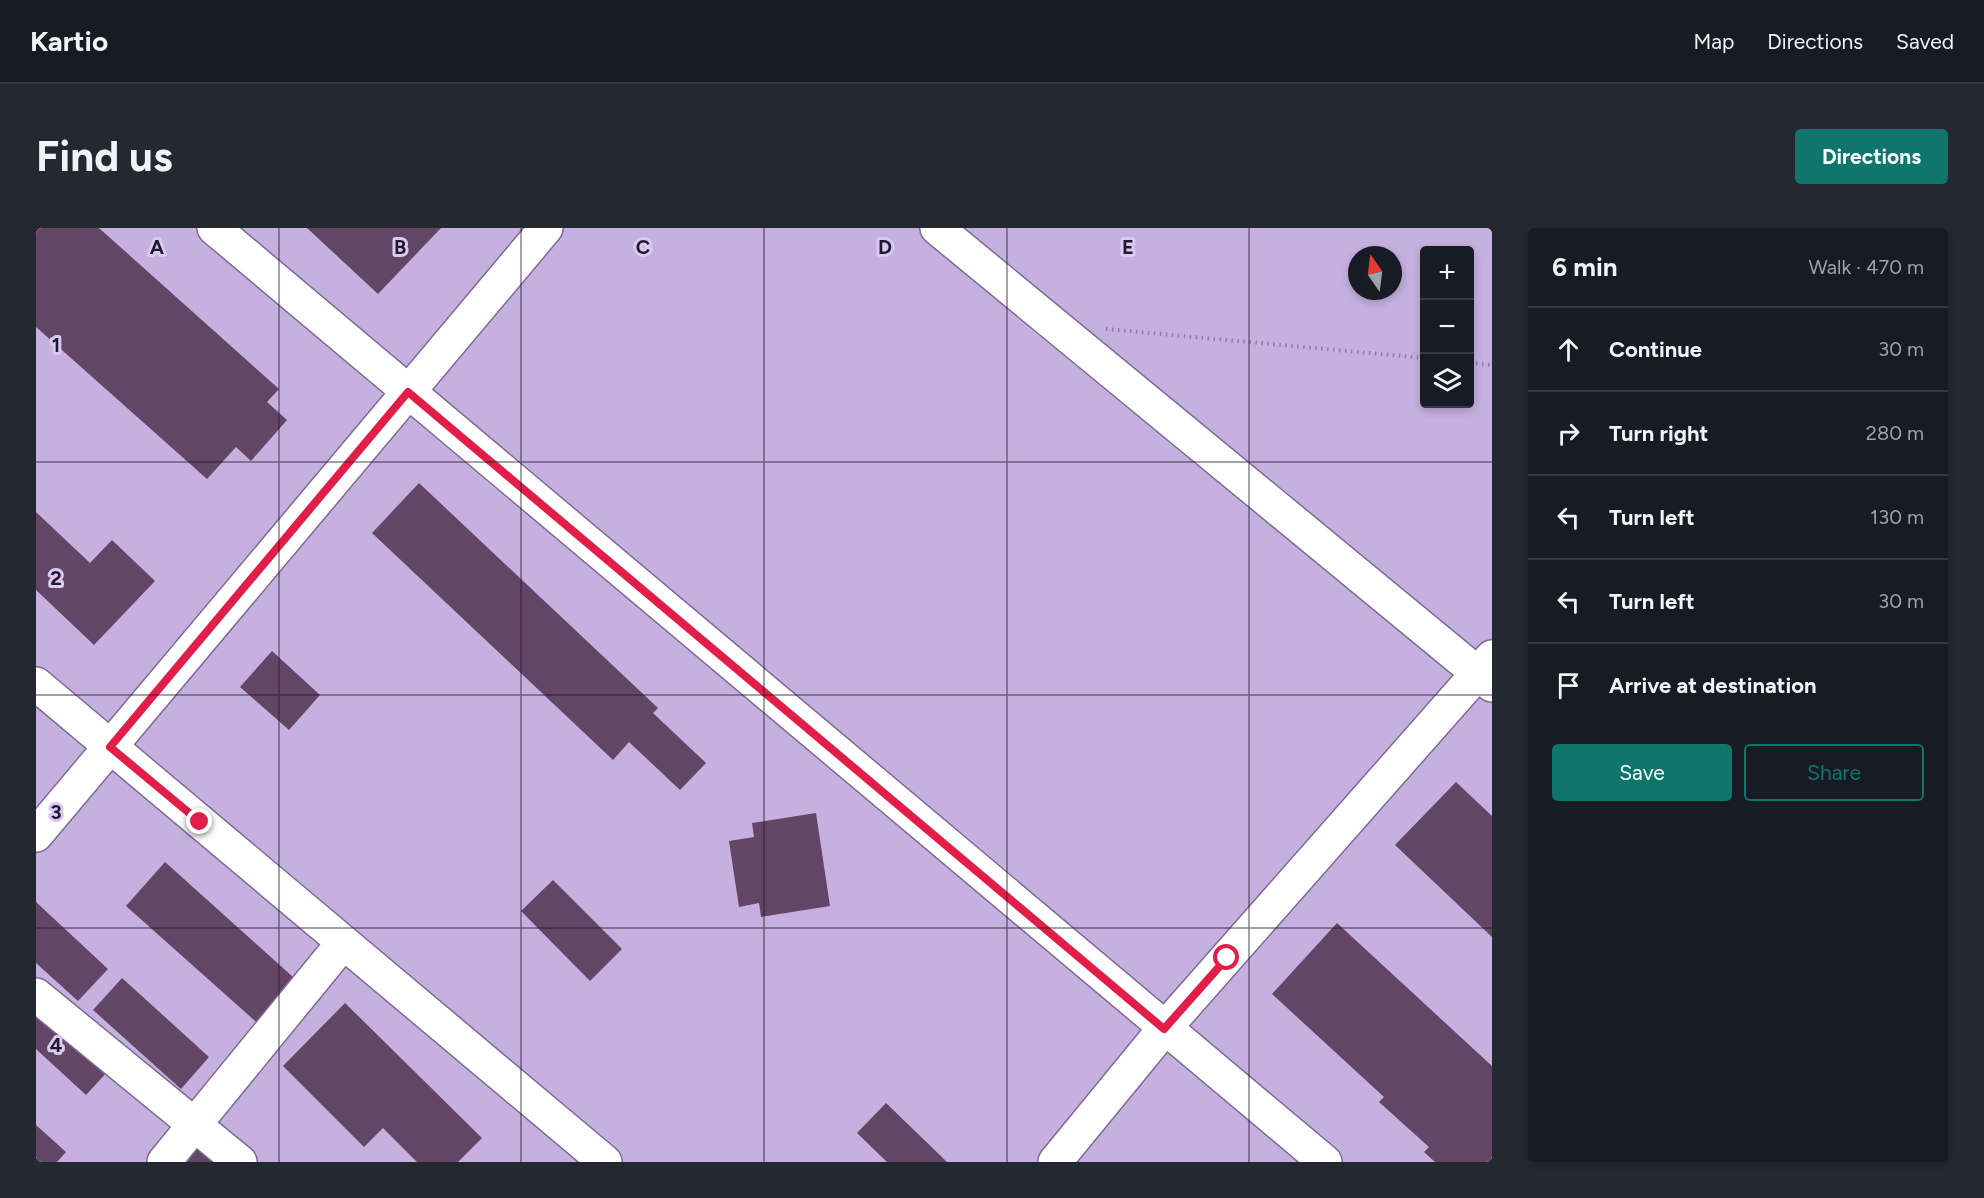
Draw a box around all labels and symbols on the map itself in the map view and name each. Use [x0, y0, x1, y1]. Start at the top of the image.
text: A [150, 235, 165, 259]
text: B [394, 235, 406, 259]
text: C [636, 235, 650, 259]
text: D [878, 235, 892, 259]
text: E [1122, 235, 1134, 259]
north arrow [1348, 246, 1402, 300]
text: 1 [52, 333, 60, 357]
text: 2 [50, 566, 62, 590]
text: 3 [50, 800, 62, 824]
route end [186, 808, 212, 834]
route start [1213, 944, 1239, 970]
text: 4 [50, 1033, 63, 1057]

